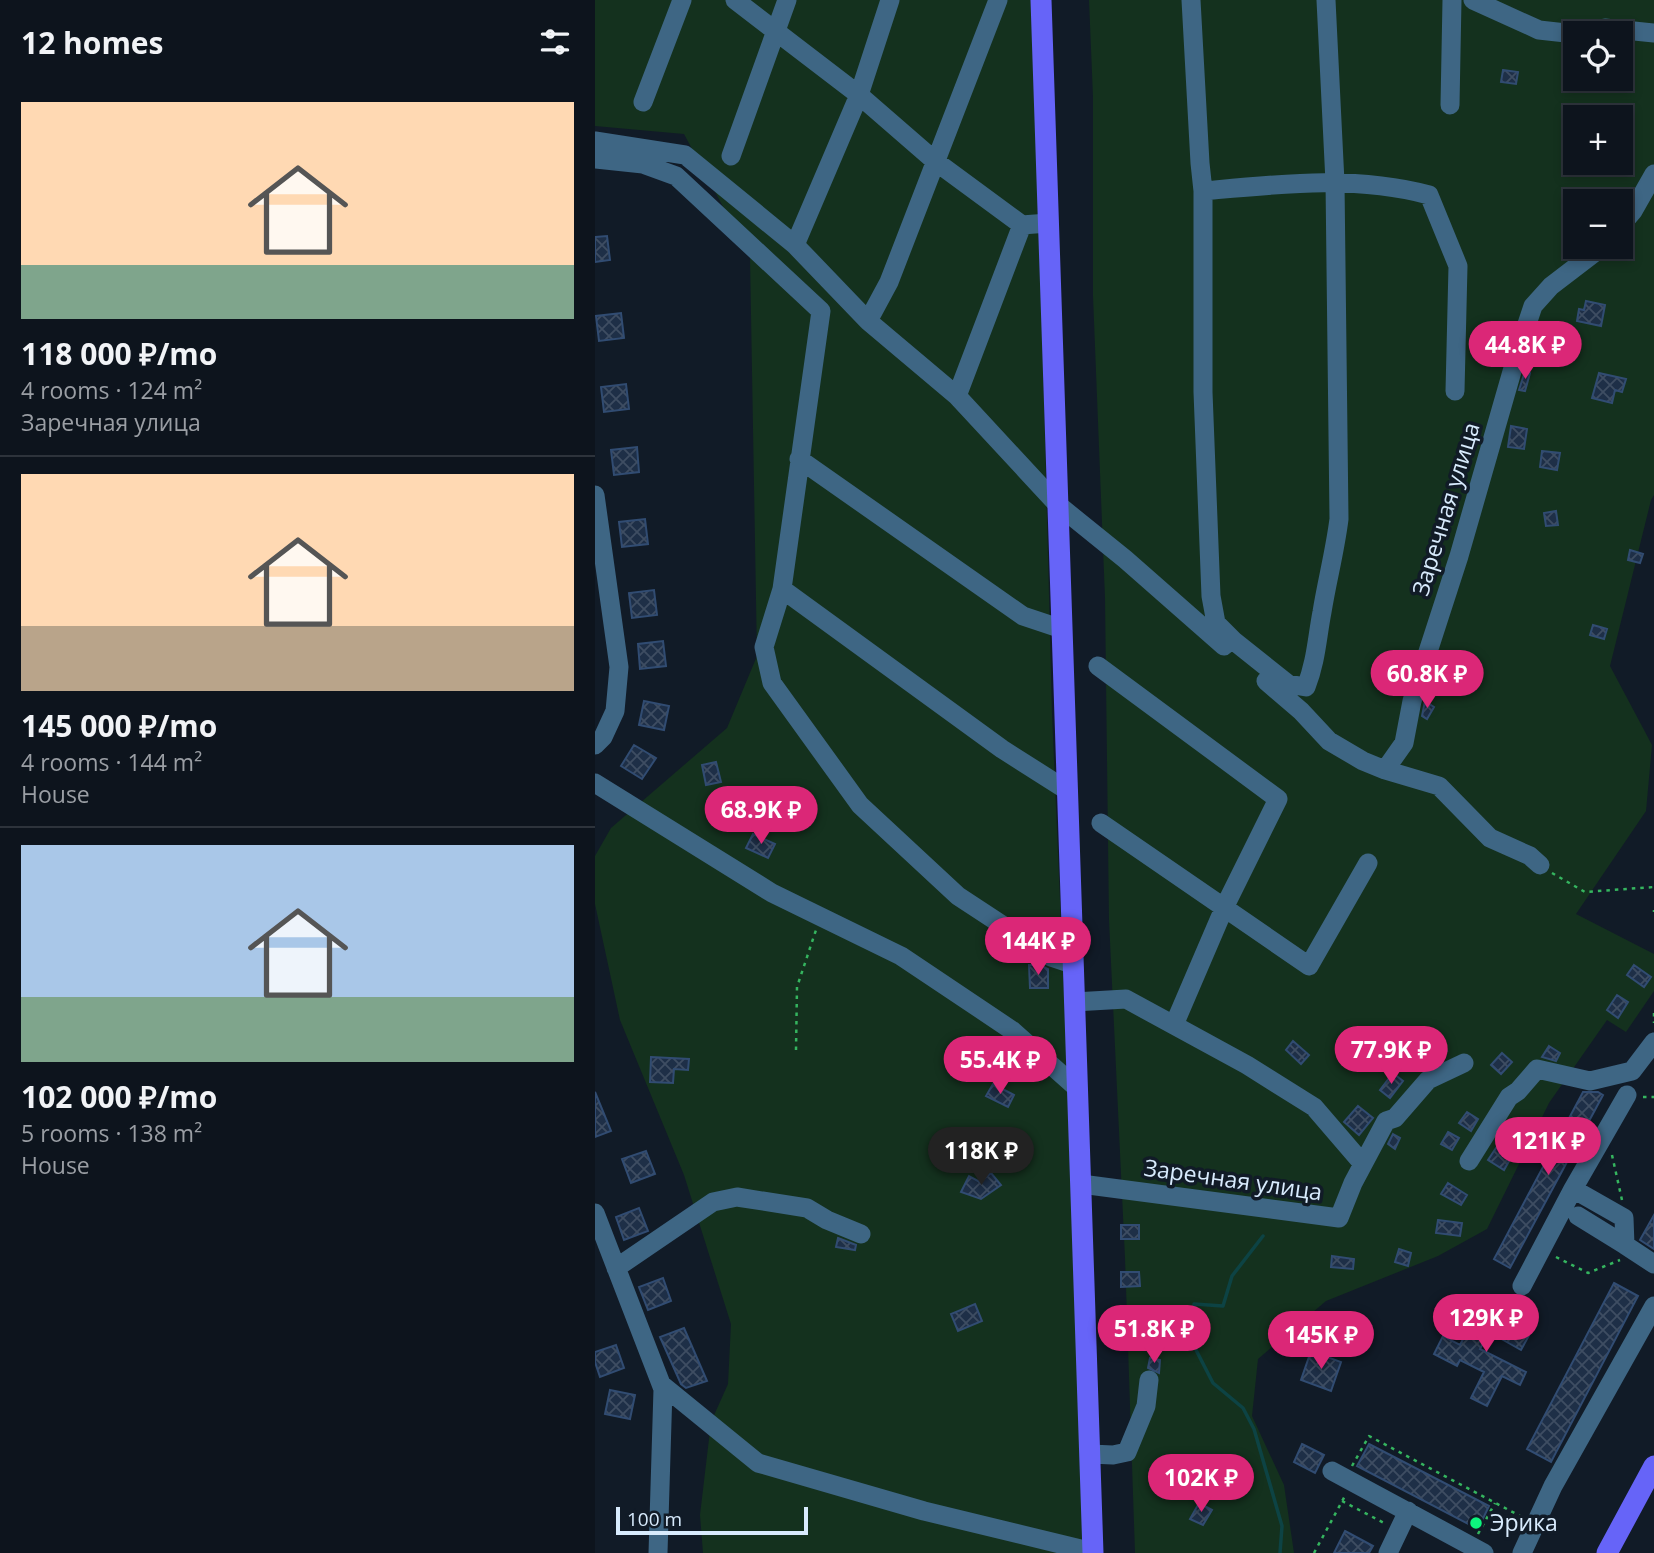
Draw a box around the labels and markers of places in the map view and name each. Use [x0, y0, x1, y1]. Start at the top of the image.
pin: 44.8K ₽ [1460, 322, 1590, 381]
pin: 60.8K ₽ [1362, 650, 1492, 710]
pin: 68.9K ₽ [696, 786, 826, 846]
pin: 144K ₽ [981, 918, 1095, 977]
pin: 77.9K ₽ [1326, 1026, 1456, 1086]
pin: 55.4K ₽ [935, 1036, 1065, 1096]
pin: 121K ₽ [1491, 1118, 1605, 1177]
pin: 118K ₽ [924, 1128, 1038, 1187]
pin: 129K ₽ [1429, 1294, 1543, 1354]
pin: 51.8K ₽ [1089, 1306, 1219, 1365]
pin: 145K ₽ [1264, 1312, 1378, 1371]
pin: 102K ₽ [1144, 1454, 1258, 1514]
place label: Эрика [1490, 1506, 1558, 1538]
marker: Эрика [1468, 1515, 1484, 1531]

